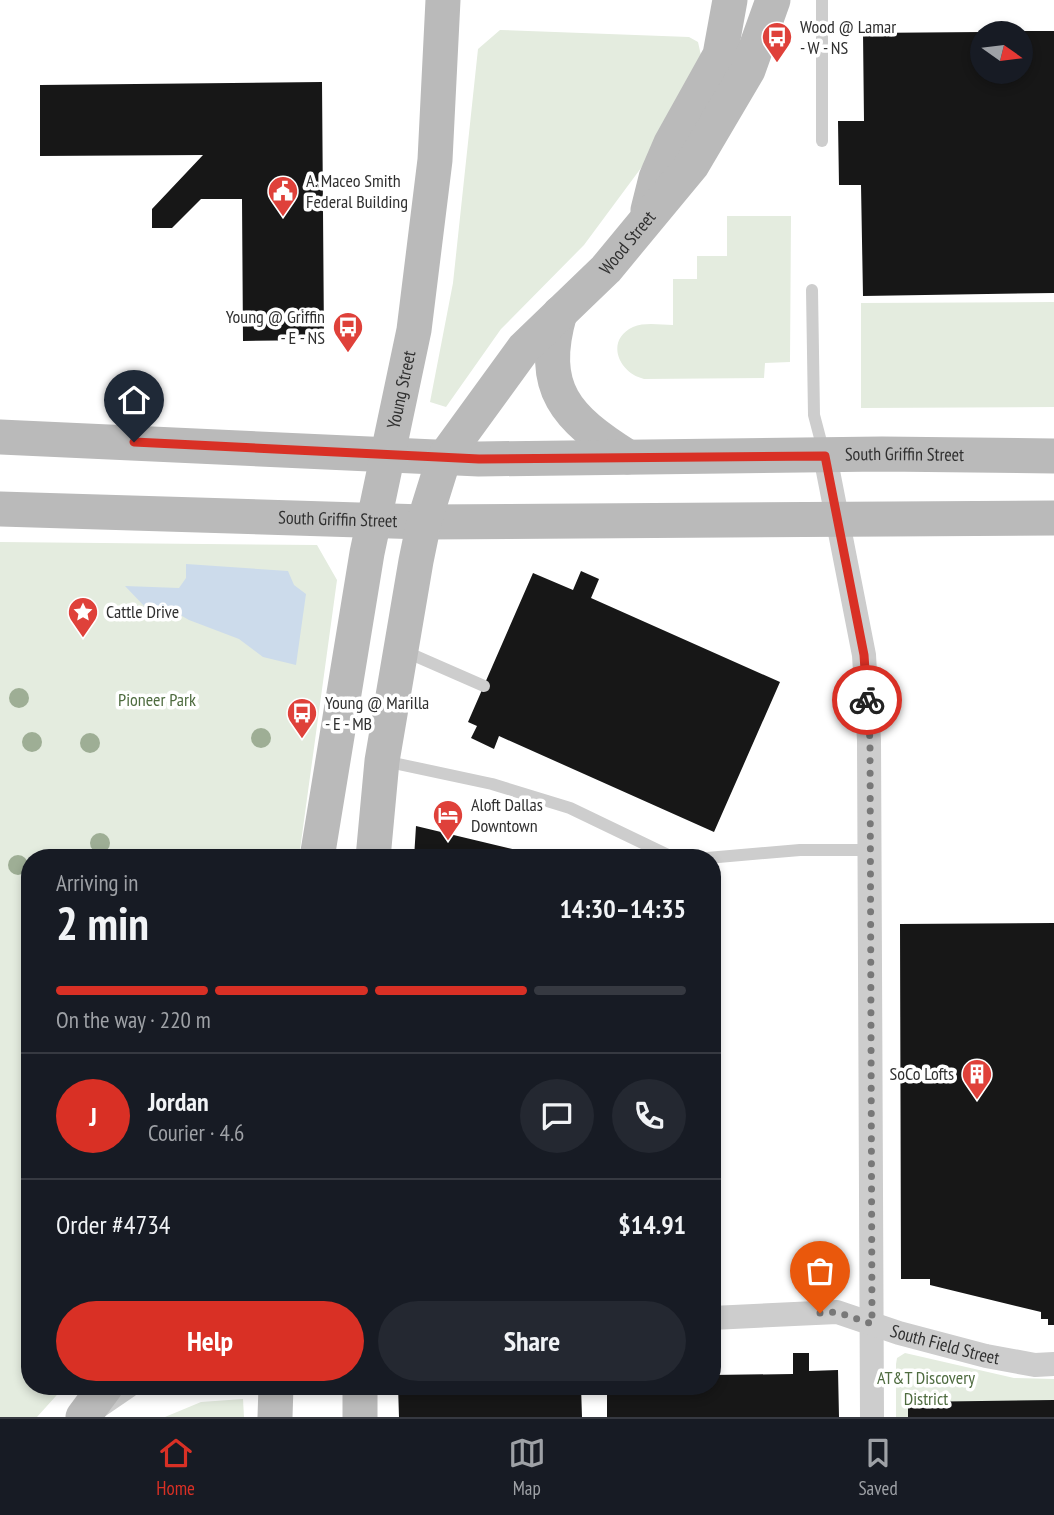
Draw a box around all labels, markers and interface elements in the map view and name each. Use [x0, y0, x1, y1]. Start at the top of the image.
place label: Wood @ Lamar - W - NS [800, 15, 896, 59]
bus stop icon: Wood @ Lamar - W - NS [760, 20, 794, 64]
north arrow [970, 21, 1032, 84]
map controls [970, 21, 1033, 84]
place label: A. Maceo Smith Federal Building [306, 169, 408, 213]
public building icon: A. Maceo Smith Federal Building [266, 174, 300, 218]
street label: Wood Street [594, 206, 660, 279]
place label: Young @ Griffin - E - NS [226, 305, 325, 349]
bus stop icon: Young @ Griffin - E - NS [331, 310, 365, 354]
street label: Young Street [382, 348, 420, 431]
pin [104, 370, 164, 442]
icon: home [115, 381, 153, 419]
street label: South Griffin Street [845, 442, 964, 466]
street label: South Griffin Street [278, 506, 398, 532]
place icon: Cattle Drive [66, 595, 100, 639]
place label: Cattle Drive [106, 600, 179, 623]
courier [832, 665, 902, 735]
icon: bike [848, 681, 886, 719]
park label: Pioneer Park [118, 688, 196, 711]
place label: Young @ Marilla - E - MB [325, 691, 429, 735]
bus stop icon: Young @ Marilla - E - MB [285, 696, 319, 740]
place label: Aloft Dallas Downtown [471, 793, 543, 837]
hotel icon: Aloft Dallas Downtown [431, 798, 465, 842]
text: Arriving in [56, 868, 138, 897]
text: 14:30–14:35 [559, 892, 686, 925]
text: 2 min [56, 893, 149, 953]
text: On the way · 220 m [56, 1005, 211, 1034]
building icon: SoCo Lofts [960, 1057, 994, 1101]
place label: SoCo Lofts [889, 1062, 954, 1085]
button: chat [520, 1079, 594, 1153]
button: phone [612, 1079, 686, 1153]
text: Jordan [148, 1085, 209, 1118]
text: J [89, 1100, 97, 1133]
text: Courier · 4.6 [148, 1118, 244, 1147]
text: Order #4734 [56, 1208, 171, 1241]
text: $14.91 [618, 1208, 686, 1241]
pin [790, 1241, 850, 1313]
icon: bag [801, 1252, 839, 1290]
button: Help [56, 1301, 364, 1381]
button: Share [378, 1301, 686, 1381]
street label: South Field Street [887, 1319, 1001, 1369]
park label: AT&T Discovery District [877, 1366, 975, 1410]
tab: Home [156, 1434, 195, 1500]
tab: Map [508, 1434, 546, 1500]
tab: Saved [858, 1434, 898, 1500]

